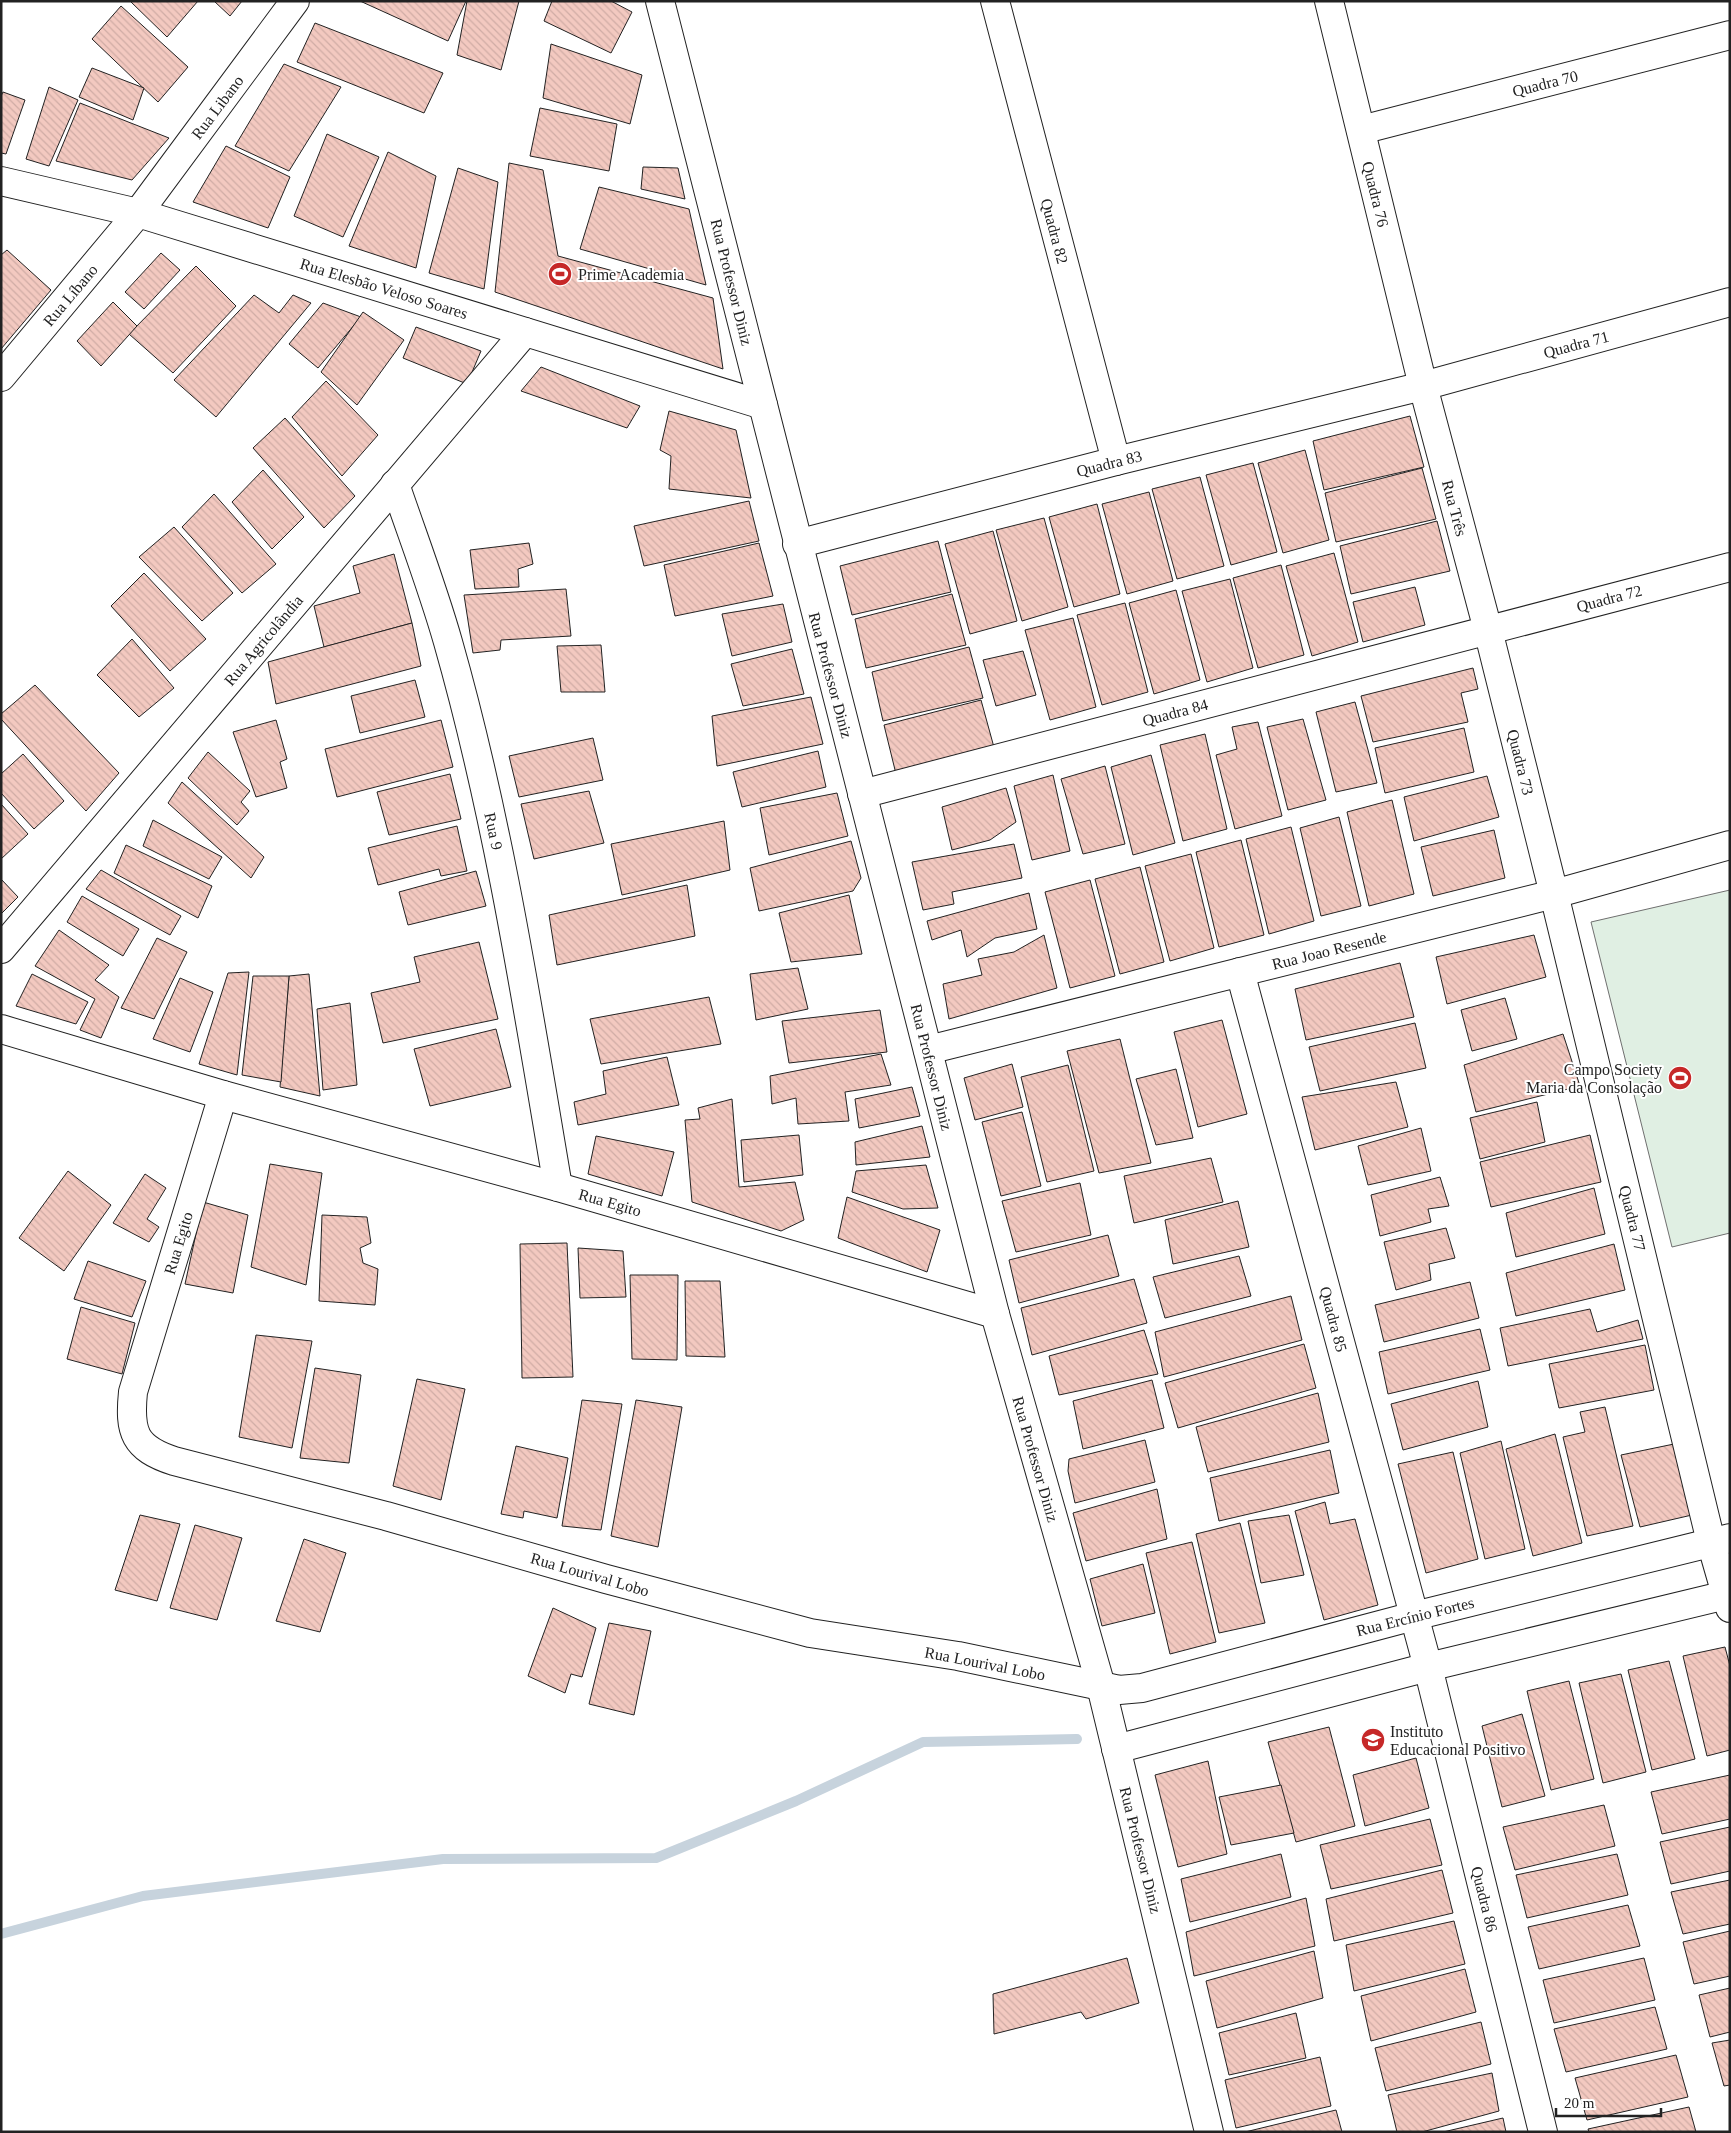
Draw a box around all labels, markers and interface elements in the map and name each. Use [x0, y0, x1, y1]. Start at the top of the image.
street label: Quadra 70 [1511, 67, 1580, 100]
street label: Rua Libano [188, 72, 247, 142]
street label: Quadra 76 [1359, 160, 1392, 229]
street label: Quadra 82 [1038, 197, 1071, 266]
street label: Rua Professor Diniz [708, 217, 755, 347]
street label: Rua Elesbão Veloso Soares [298, 255, 470, 322]
street label: Rua Líbano [40, 261, 101, 330]
sports icon: Prime Academia [547, 261, 573, 287]
place label: Prime Academia [578, 266, 684, 283]
street label: Quadra 71 [1542, 328, 1611, 361]
street label: Quadra 83 [1075, 447, 1144, 480]
street label: Rua Três [1439, 478, 1470, 538]
street label: Quadra 72 [1575, 582, 1644, 615]
street label: Rua Agricolândia [221, 592, 307, 689]
street label: Rua Professor Diniz [806, 610, 856, 740]
street label: Quadra 84 [1141, 696, 1210, 729]
street label: Quadra 73 [1504, 728, 1537, 797]
street label: Rua 9 [481, 811, 506, 851]
street label: Rua Joao Resende [1270, 928, 1388, 973]
street label: Rua Professor Diniz [908, 1002, 955, 1132]
place label: Campo Society Maria da Consolação [1526, 1061, 1662, 1097]
sports icon: Campo Society Maria da Consolação [1667, 1065, 1693, 1091]
street label: Quadra 77 [1616, 1184, 1649, 1253]
street label: Rua Egito [576, 1185, 643, 1220]
street label: Rua Egito [161, 1210, 197, 1277]
street label: Quadra 85 [1317, 1285, 1350, 1354]
street label: Rua Professor Diniz [1009, 1394, 1062, 1524]
street label: Rua Lourival Lobo [529, 1549, 651, 1600]
street label: Rua Ercínio Fortes [1354, 1594, 1476, 1639]
street label: Rua Lourival Lobo [923, 1643, 1047, 1684]
place label: Instituto Educacional Positivo [1390, 1723, 1526, 1758]
school or university icon: Instituto Educacional Positivo [1360, 1727, 1386, 1753]
street label: Rua Professor Diniz [1117, 1785, 1164, 1915]
street label: Quadra 86 [1468, 1865, 1501, 1934]
scale bar [1556, 2086, 1661, 2118]
text: 20 m [1564, 2095, 1595, 2111]

